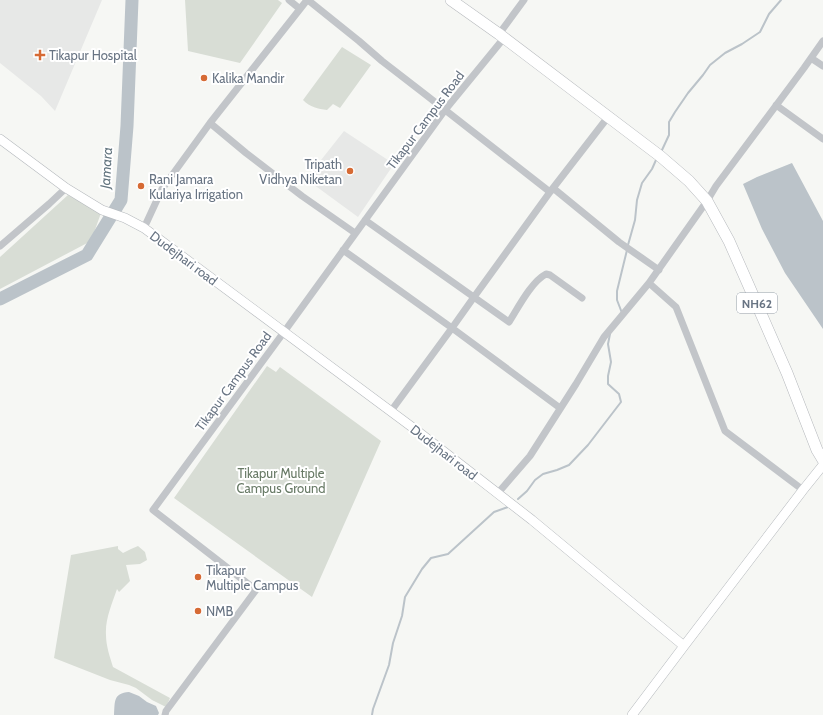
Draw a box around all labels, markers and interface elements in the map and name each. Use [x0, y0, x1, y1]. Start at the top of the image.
place label: Tikapur Hospital [49, 47, 137, 63]
marker: Tikapur Hospital [34, 49, 46, 61]
street label: Tikapur Campus Road [383, 68, 467, 172]
place label: Kalika Mandir [212, 70, 285, 86]
marker: Kalika Mandir [199, 73, 209, 83]
water label: Jamara [96, 147, 116, 191]
place label: Tripath Vidhya Niketan [259, 156, 342, 187]
marker: Tripath Vidhya Niketan [345, 166, 355, 176]
place label: Rani Jamara Kulariya Irrigation [149, 171, 243, 202]
marker: Rani Jamara Kulariya Irrigation [136, 181, 146, 191]
street label: Dudejhari road [146, 227, 221, 289]
road number: NH62 [737, 293, 777, 313]
street label: Tikapur Campus Road [192, 328, 274, 434]
street label: Dudejhari road [407, 421, 481, 484]
park label: Tikapur Multiple Campus Ground [236, 465, 326, 496]
place label: Tikapur Multiple Campus [206, 562, 299, 593]
marker: Tikapur Multiple Campus [193, 572, 203, 582]
place label: NMB [206, 603, 234, 619]
marker: NMB [193, 606, 203, 616]

